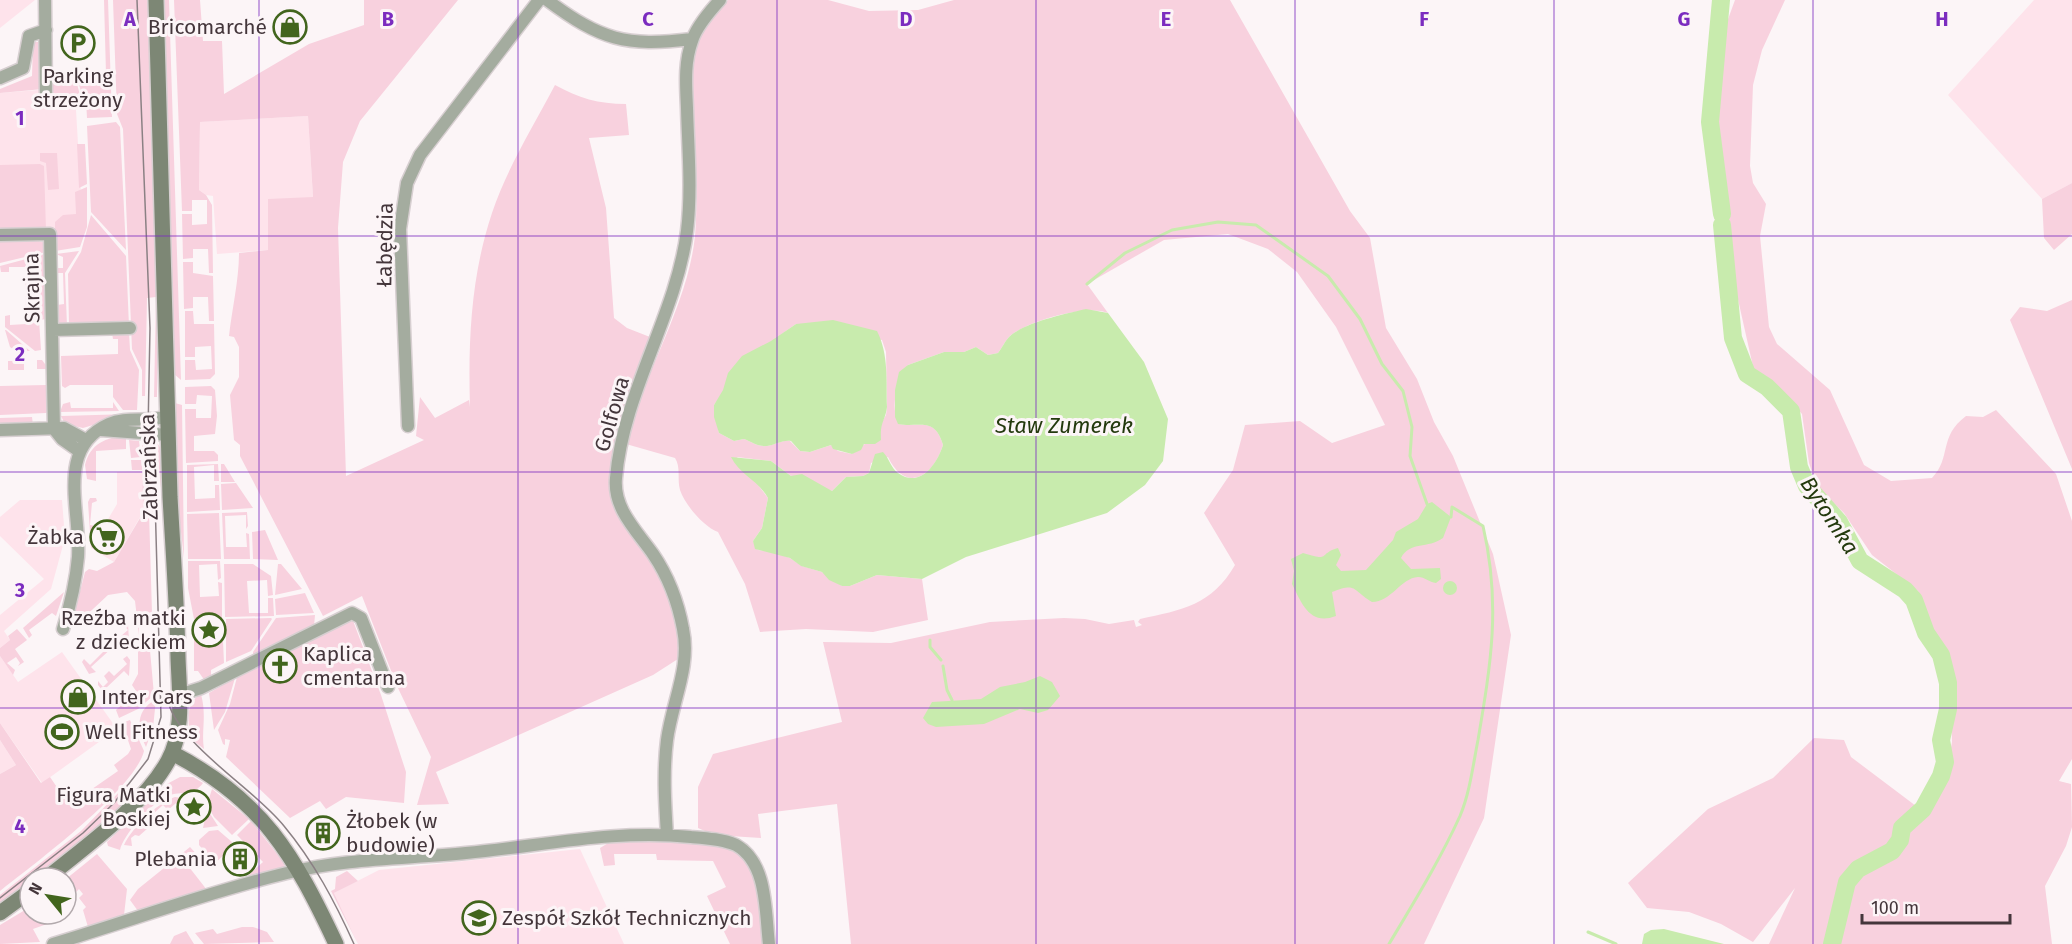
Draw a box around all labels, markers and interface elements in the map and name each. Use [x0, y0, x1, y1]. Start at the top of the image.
text: A [123, 7, 137, 31]
text: B [382, 7, 394, 31]
text: C [642, 7, 654, 31]
text: D [899, 7, 913, 31]
text: E [1161, 7, 1171, 31]
text: F [1419, 7, 1429, 31]
text: G [1678, 7, 1690, 31]
text: H [1935, 7, 1949, 31]
shop icon: Bricomarché [272, 9, 308, 45]
place label: Bricomarché [148, 14, 267, 40]
parking icon: Parking strzeżony [60, 25, 96, 61]
place label: Parking strzeżony [33, 63, 123, 113]
text: 1 [15, 106, 25, 130]
street label: Łabędzia [371, 202, 399, 288]
street label: Skrajna [18, 253, 46, 323]
text: 2 [15, 342, 25, 366]
street label: Golfowa [589, 373, 635, 455]
water label: Staw Zumerek [994, 412, 1133, 439]
street label: Zabrzańska [134, 413, 164, 521]
water label: Bytomka [1795, 471, 1865, 559]
supermarket icon: Żabka [89, 519, 125, 555]
place label: Żabka [28, 524, 84, 550]
text: 3 [14, 578, 25, 602]
place label: Rzeźba matki z dzieckiem [61, 605, 186, 655]
place icon: Rzeźba matki z dzieckiem [191, 612, 227, 648]
place label: Kaplica cmentarna [303, 641, 405, 691]
church icon: Kaplica cmentarna [262, 648, 298, 684]
shop icon: Inter Cars [60, 679, 96, 715]
place label: Inter Cars [101, 684, 193, 710]
sports icon: Well Fitness [44, 714, 80, 750]
place label: Well Fitness [85, 719, 198, 745]
place label: Figura Matki Boskiej [56, 782, 171, 832]
place icon: Figura Matki Boskiej [176, 789, 212, 825]
place label: Żłobek (w budowie) [346, 808, 437, 858]
text: 4 [14, 814, 26, 838]
building icon: Żłobek (w budowie) [305, 815, 341, 851]
building icon: Plebania [222, 841, 258, 877]
place label: Plebania [134, 846, 217, 872]
north arrow [18, 866, 78, 926]
text: N [25, 879, 46, 898]
scale bar [1862, 887, 2010, 925]
text: 100 m [1871, 897, 1919, 919]
school or university icon: Zespół Szkół Technicznych [461, 900, 497, 936]
place label: Zespół Szkół Technicznych [502, 905, 752, 931]

